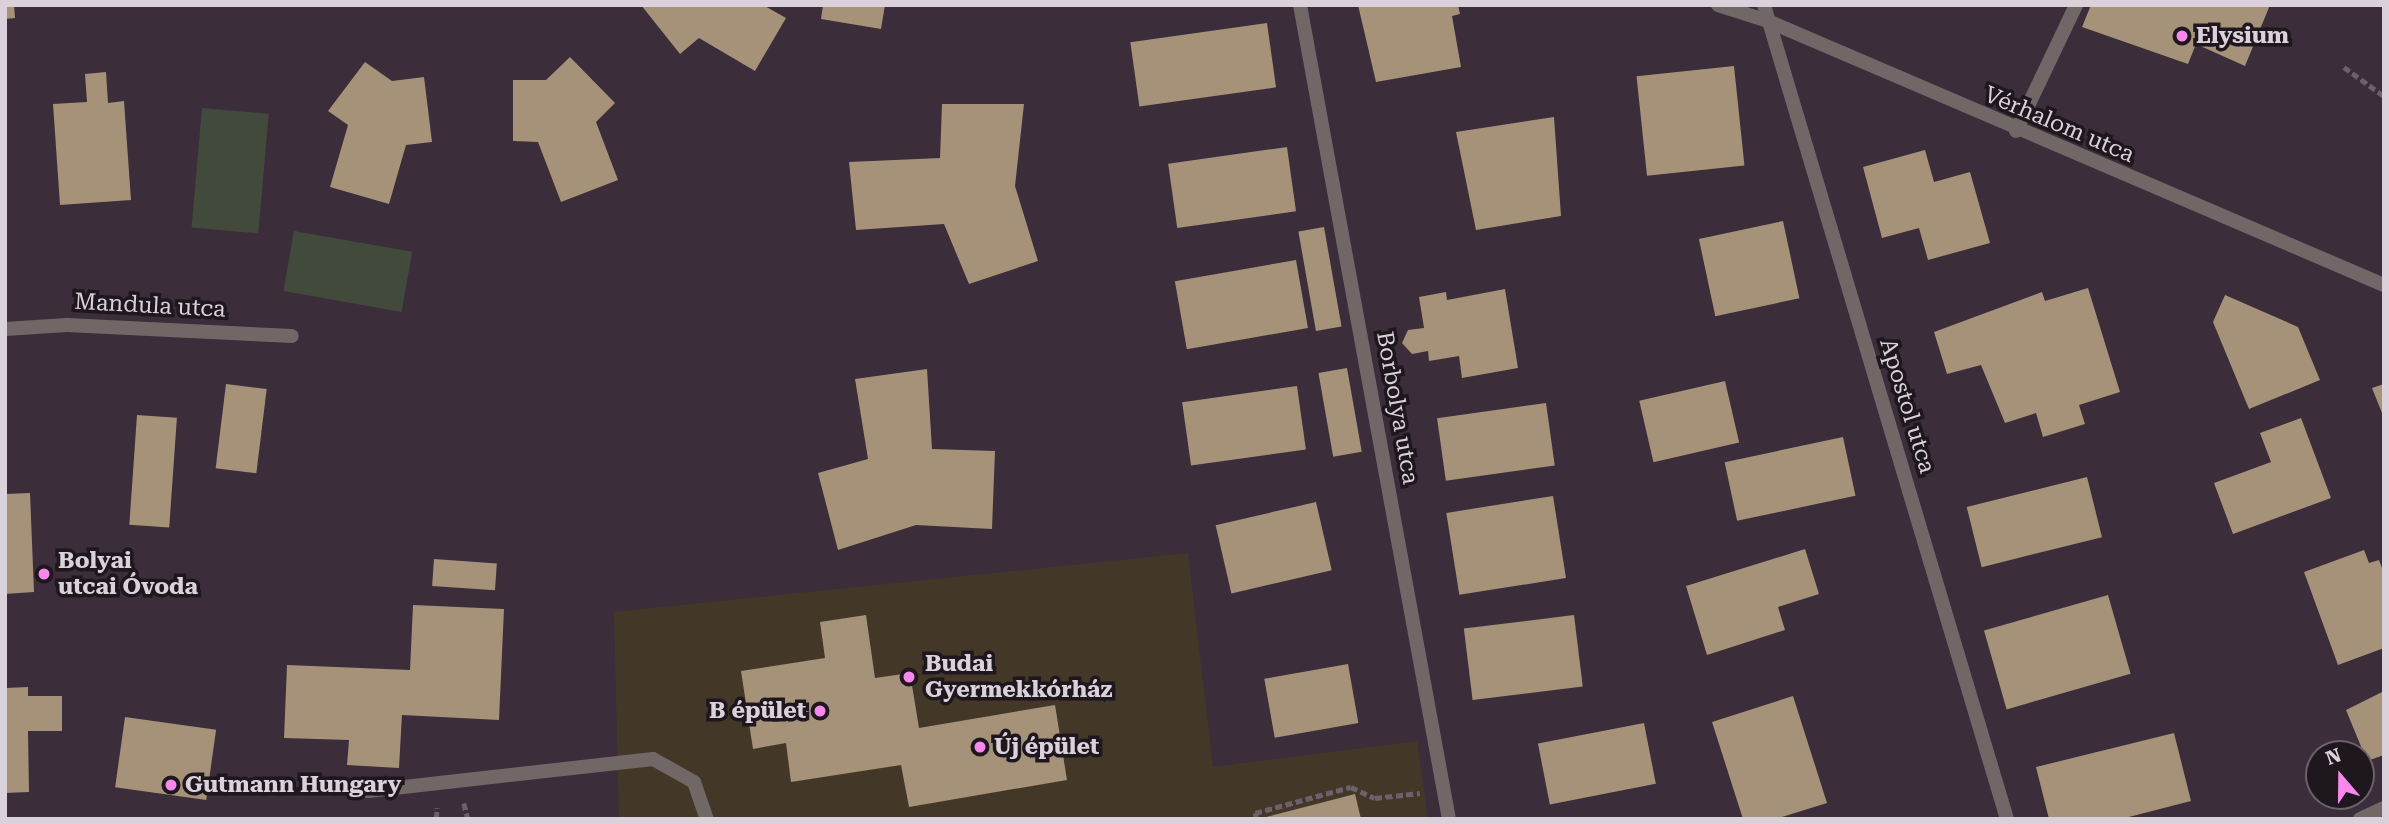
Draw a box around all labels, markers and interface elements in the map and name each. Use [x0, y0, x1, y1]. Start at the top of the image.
place label: Elysium [2196, 22, 2289, 50]
marker: Elysium [2174, 28, 2190, 44]
street label: Vérhalom utca [1980, 81, 2138, 169]
street label: Mandula utca [74, 288, 226, 324]
street label: Borbolya utca [1370, 329, 1424, 487]
street label: Apostol utca [1873, 335, 1941, 477]
place label: Bolyai utcai Óvoda [58, 547, 198, 601]
marker: Bolyai utcai Óvoda [36, 566, 52, 582]
place label: Budai Gyermekkórház [925, 650, 1112, 704]
marker: Budai Gyermekkórház [899, 667, 919, 687]
place label: B épület [709, 697, 806, 725]
marker: B épület [812, 703, 828, 719]
place label: Új épület [994, 733, 1099, 761]
marker: Új épület [972, 739, 988, 755]
north arrow [2305, 740, 2375, 810]
text: N [2323, 743, 2344, 770]
place label: Gutmann Hungary [185, 771, 401, 799]
marker: Gutmann Hungary [163, 777, 179, 793]

